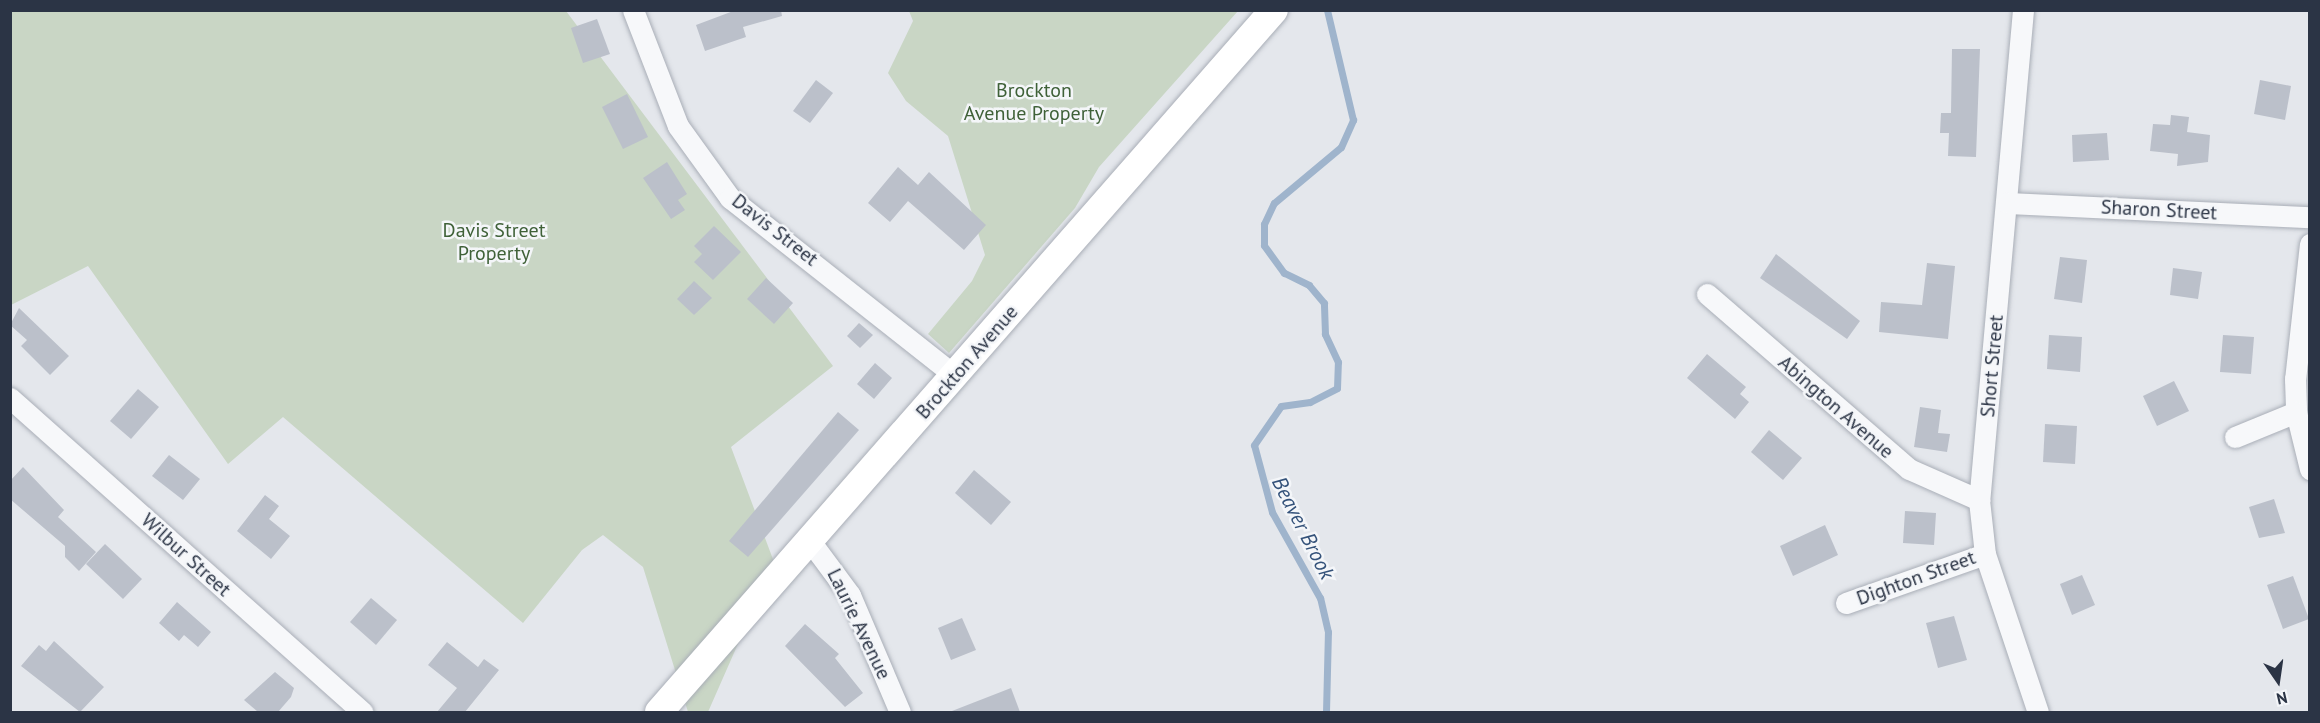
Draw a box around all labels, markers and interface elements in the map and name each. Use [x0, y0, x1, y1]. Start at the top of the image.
park label: Brockton Avenue Property [964, 79, 1104, 126]
street label: Davis Street [727, 189, 823, 271]
street label: Sharon Street [2100, 195, 2218, 225]
park label: Davis Street Property [443, 219, 545, 266]
street label: Brockton Avenue [911, 300, 1023, 424]
street label: Short Street [1976, 314, 2008, 418]
street label: Abington Avenue [1773, 350, 1899, 464]
water label: Beaver Brook [1266, 473, 1340, 583]
street label: Wilbur Street [136, 508, 236, 602]
street label: Dighton Street [1853, 545, 1979, 611]
street label: Laurie Avenue [822, 564, 896, 684]
north arrow [2248, 651, 2308, 711]
text: N [2275, 688, 2289, 709]

